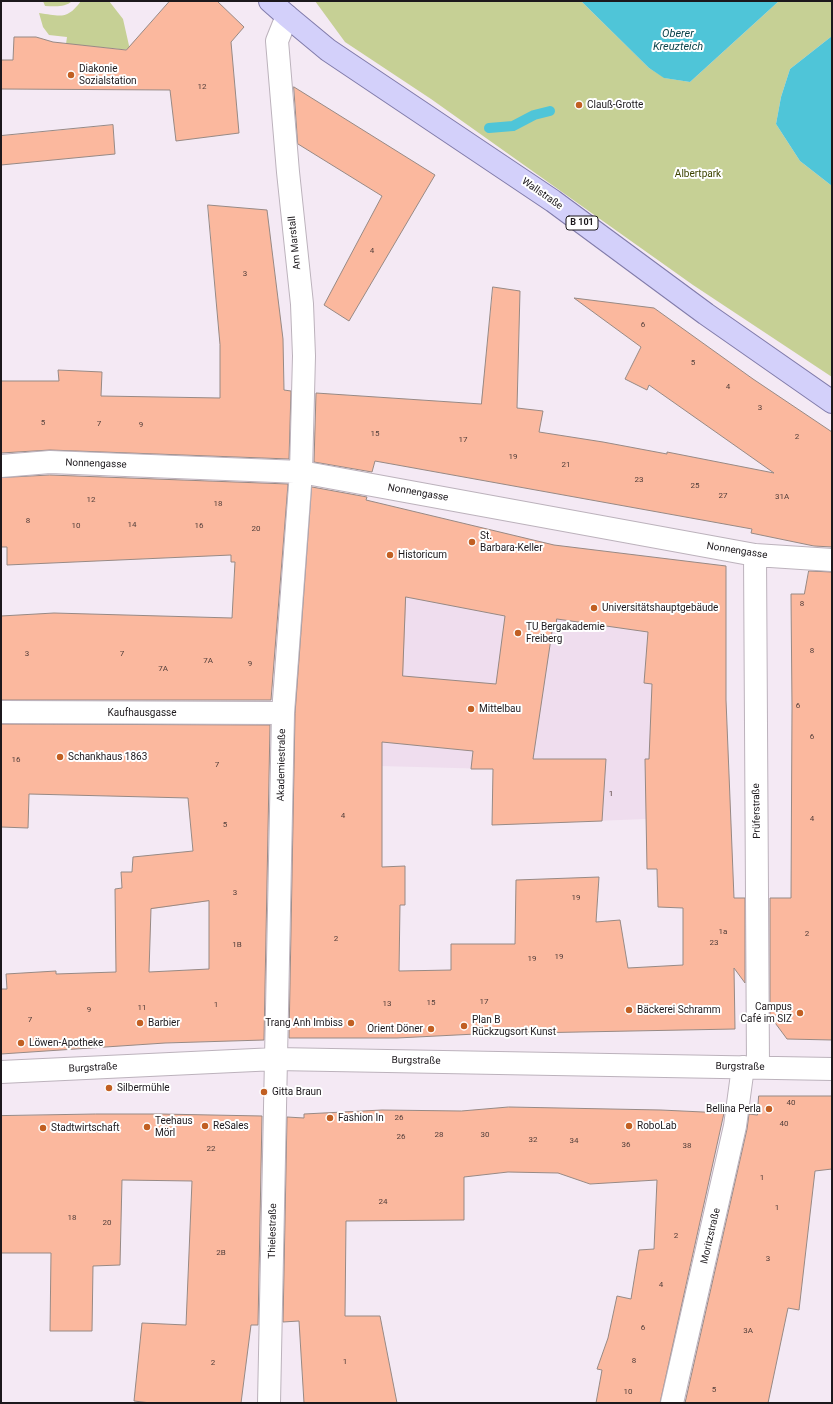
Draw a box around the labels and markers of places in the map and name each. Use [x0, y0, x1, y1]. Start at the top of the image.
place label: Diakonie Sozialstation [79, 63, 137, 86]
marker: Diakonie Sozialstation [66, 70, 76, 80]
place label: Clauß-Grotte [587, 99, 643, 111]
marker: Clauß-Grotte [574, 100, 584, 110]
place label: St. Barbara-Keller [480, 530, 543, 554]
marker: St. Barbara-Keller [467, 537, 477, 547]
place label: Historicum [398, 549, 447, 561]
marker: Historicum [385, 550, 395, 560]
place label: Universitätshauptgebäude [602, 602, 718, 614]
marker: Universitätshauptgebäude [589, 603, 599, 613]
place label: TU Bergakademie Freiberg [526, 621, 605, 644]
marker: TU Bergakademie Freiberg [513, 628, 523, 638]
place label: Mittelbau [479, 703, 521, 715]
marker: Mittelbau [466, 704, 476, 714]
place label: Schankhaus 1863 [68, 751, 147, 763]
marker: Schankhaus 1863 [55, 752, 65, 762]
place label: Campus Café im SIZ [741, 1001, 792, 1024]
place label: Bäckerei Schramm [637, 1004, 721, 1016]
marker: Bäckerei Schramm [624, 1005, 634, 1015]
marker: Campus Café im SIZ [795, 1008, 805, 1018]
place label: Plan B Rückzugsort Kunst [472, 1014, 556, 1038]
place label: Barbier [148, 1017, 180, 1029]
place label: Trang Anh Imbiss [265, 1017, 343, 1029]
marker: Barbier [135, 1018, 145, 1028]
marker: Trang Anh Imbiss [346, 1018, 356, 1028]
marker: Plan B Rückzugsort Kunst [459, 1021, 469, 1031]
place label: Orient Döner [367, 1023, 423, 1035]
marker: Orient Döner [426, 1024, 436, 1034]
place label: Löwen-Apotheke [29, 1037, 103, 1049]
marker: Löwen-Apotheke [16, 1038, 26, 1048]
place label: Silbermühle [117, 1082, 170, 1094]
marker: Silbermühle [104, 1083, 114, 1093]
place label: Gitta Braun [272, 1086, 322, 1098]
marker: Gitta Braun [259, 1087, 269, 1097]
place label: Bellina Perla [706, 1103, 761, 1115]
marker: Bellina Perla [764, 1104, 774, 1114]
place label: Fashion In [338, 1112, 384, 1124]
marker: Fashion In [325, 1113, 335, 1123]
place label: Teehaus Mörl [155, 1115, 193, 1138]
place label: ReSales [213, 1120, 249, 1132]
place label: RoboLab [637, 1120, 677, 1132]
marker: ReSales [200, 1121, 210, 1131]
marker: RoboLab [624, 1121, 634, 1131]
place label: Stadtwirtschaft [51, 1122, 120, 1134]
marker: Teehaus Mörl [142, 1122, 152, 1132]
marker: Stadtwirtschaft [38, 1123, 48, 1133]

